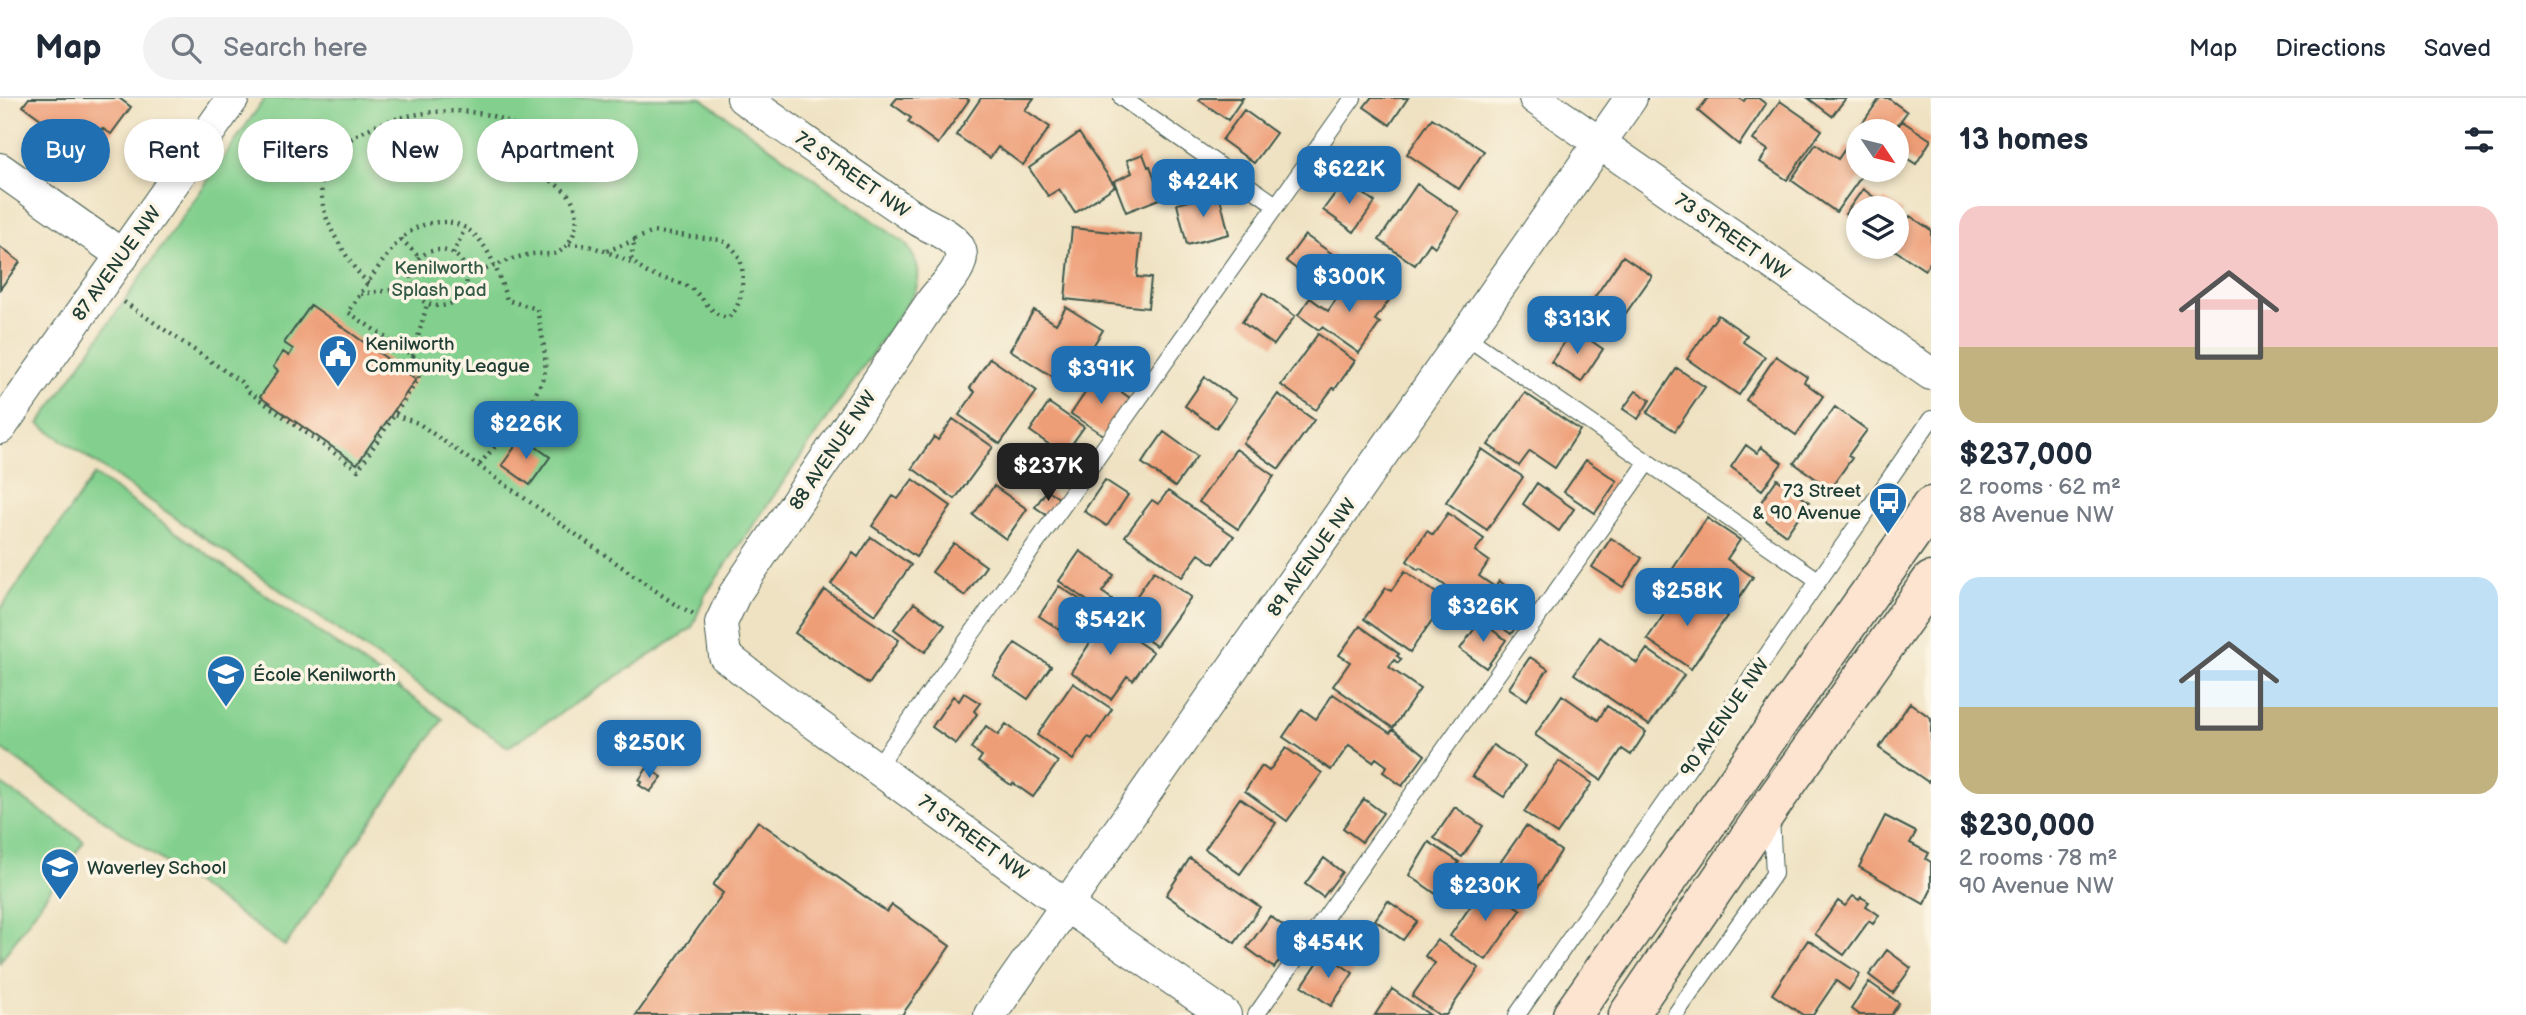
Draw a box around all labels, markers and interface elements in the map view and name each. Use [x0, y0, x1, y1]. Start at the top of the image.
search box [143, 17, 633, 80]
text: Map [35, 28, 101, 68]
icon: search [167, 29, 205, 67]
text: Search here [223, 33, 367, 64]
text: Map [2189, 34, 2237, 63]
text: Directions [2275, 34, 2386, 63]
text: Saved [2424, 34, 2491, 63]
chip: Buy [21, 119, 110, 182]
chip: Rent [124, 119, 224, 182]
chip: Filters [238, 119, 353, 182]
chip: New [367, 119, 463, 182]
chip: Apartment [477, 119, 638, 182]
north arrow [1846, 119, 1909, 182]
map controls [1846, 119, 1909, 259]
icon: filters [2460, 121, 2498, 159]
text: 13 homes [1959, 122, 2088, 158]
street label: 72 STREET NW [790, 127, 914, 223]
pin: $622K [1300, 146, 1398, 206]
text: $622K [1313, 155, 1385, 183]
pin: $424K [1154, 159, 1252, 219]
text: $424K [1168, 168, 1238, 196]
street label: 73 STREET NW [1670, 189, 1794, 285]
button: layers [1846, 196, 1909, 259]
street label: 87 AVENUE NW [68, 202, 167, 326]
icon: home [2166, 252, 2292, 378]
pin: $300K [1300, 254, 1398, 314]
park label: Kenilworth Splash pad [391, 257, 487, 302]
text: $300K [1313, 263, 1385, 291]
pin: $313K [1528, 296, 1626, 356]
text: $313K [1543, 305, 1611, 333]
public building icon: Kenilworth Community League [317, 333, 359, 388]
place label: Kenilworth Community League [365, 333, 530, 378]
pin: $391K [1052, 346, 1150, 406]
text: $391K [1067, 355, 1135, 383]
street label: 88 AVENUE NW [785, 387, 882, 515]
pin: $226K [477, 402, 575, 461]
text: $226K [490, 410, 562, 438]
text: $237,000 [1959, 437, 2093, 473]
pin: $237K [999, 444, 1097, 503]
text: $237K [1013, 452, 1083, 480]
text: 2 rooms · 62 m² [1959, 473, 2121, 501]
place label: 73 Street & 90 Avenue [1752, 480, 1861, 525]
bus stop icon: 73 Street & 90 Avenue [1867, 480, 1909, 535]
street label: 89 AVENUE NW [1263, 494, 1362, 621]
text: 88 Avenue NW [1959, 501, 2114, 529]
pin: $258K [1638, 568, 1736, 628]
text: $258K [1651, 577, 1723, 605]
pin: $326K [1434, 584, 1532, 644]
text: $326K [1447, 593, 1519, 621]
pin: $542K [1061, 598, 1159, 657]
text: $542K [1074, 606, 1146, 634]
icon: home [2166, 623, 2292, 749]
school or university icon: École Kenilworth [205, 653, 247, 708]
street label: 90 AVENUE NW [1676, 654, 1775, 781]
place label: École Kenilworth [253, 663, 396, 687]
pin: $250K [600, 720, 698, 780]
text: $250K [613, 729, 685, 757]
street label: 71 STREET NW [913, 790, 1033, 886]
text: $230,000 [1959, 808, 2095, 844]
text: 2 rooms · 78 m² [1959, 844, 2117, 872]
school or university icon: Waverley School [39, 846, 81, 901]
place label: Waverley School [87, 857, 226, 880]
pin: $230K [1436, 864, 1534, 923]
text: $230K [1449, 872, 1521, 900]
text: 90 Avenue NW [1959, 872, 2114, 900]
pin: $454K [1279, 920, 1377, 980]
text: $454K [1292, 929, 1364, 957]

